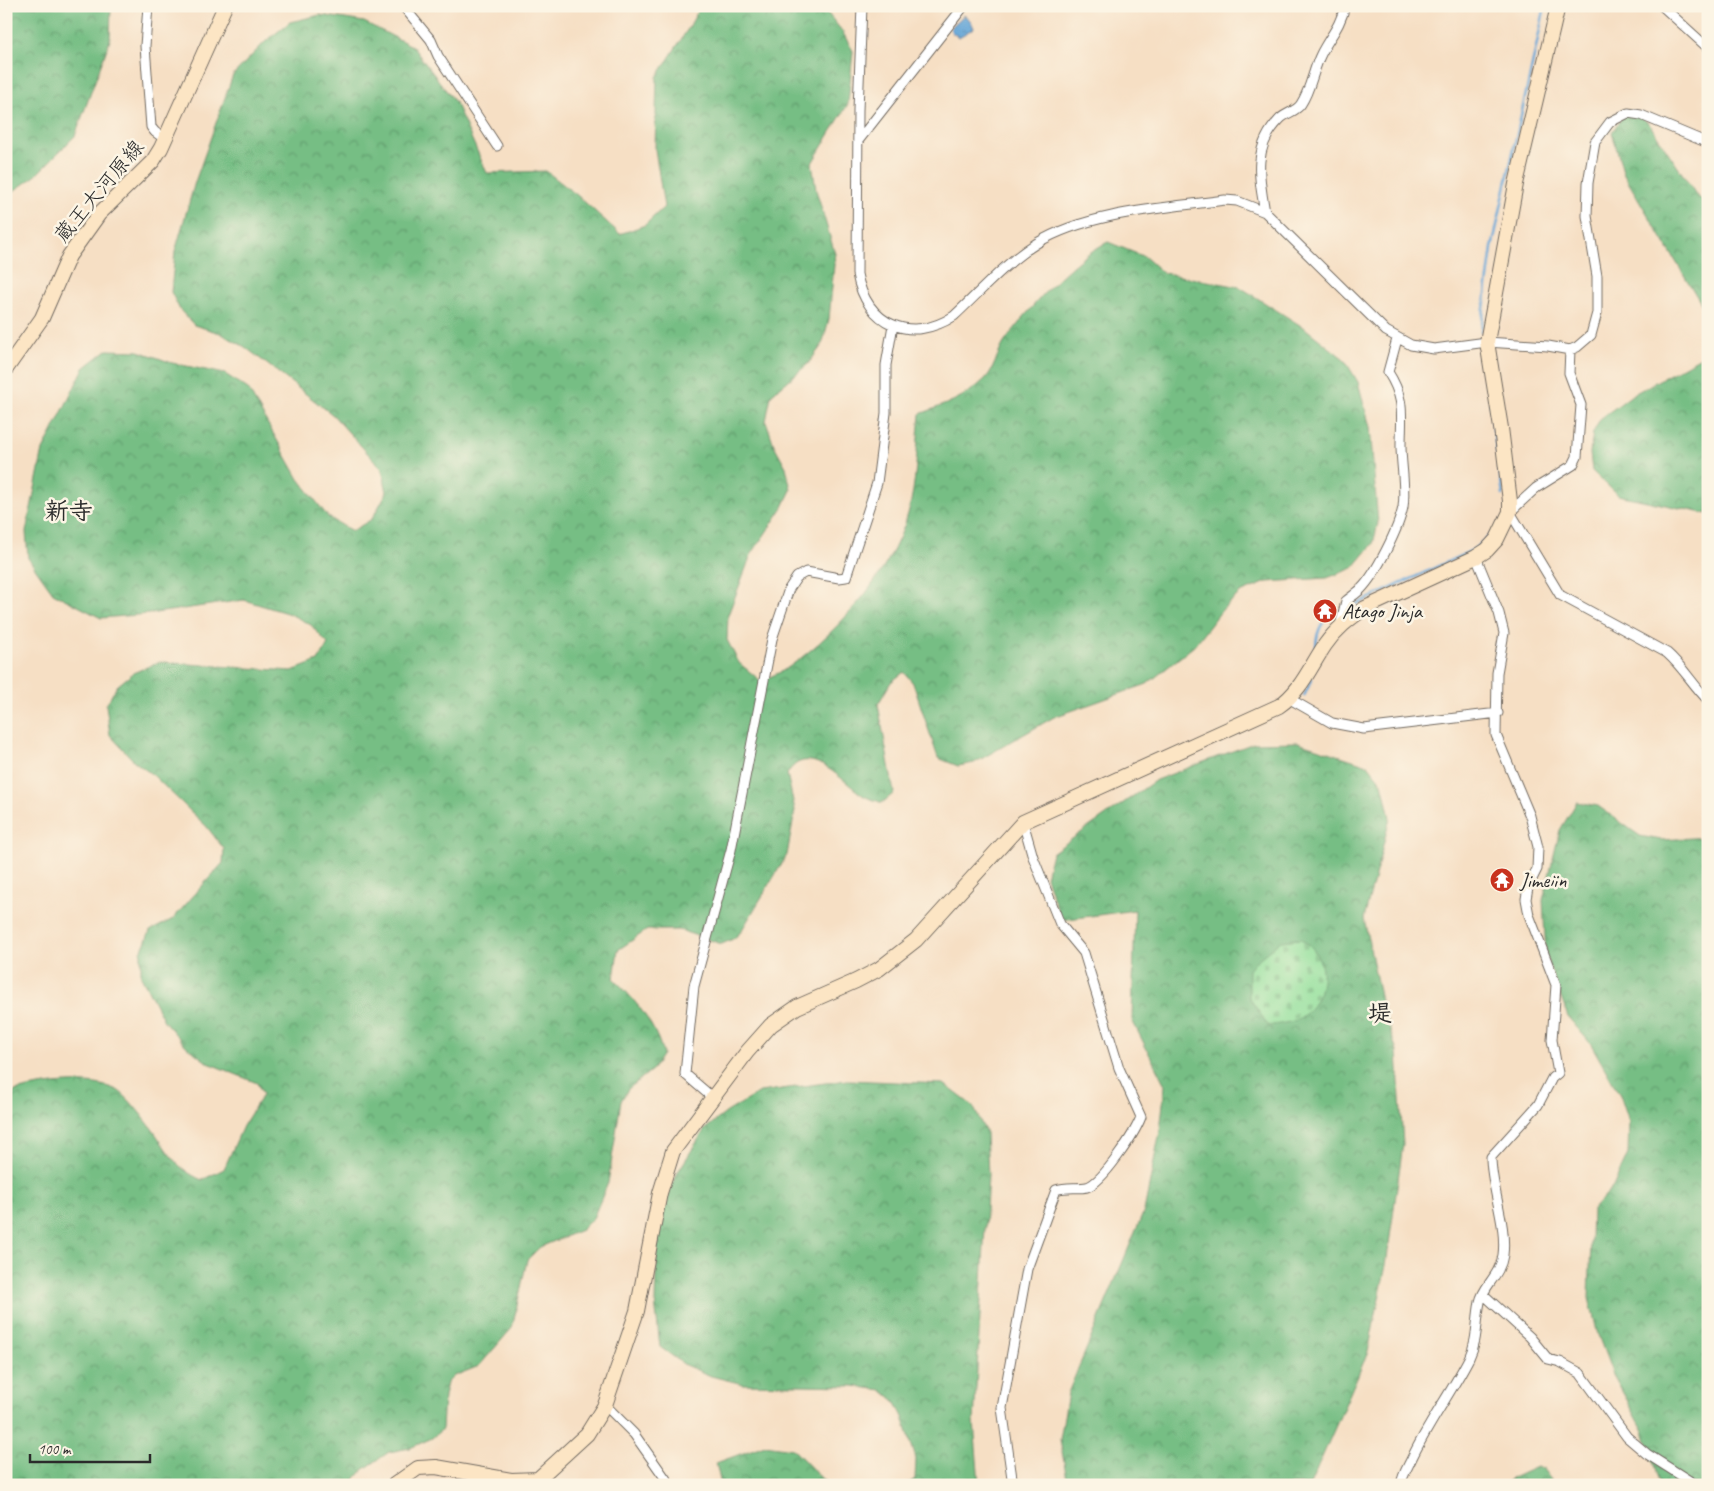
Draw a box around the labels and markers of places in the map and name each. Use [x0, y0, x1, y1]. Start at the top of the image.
temple icon: Atago Jinja [1312, 598, 1338, 624]
place label: Atago Jinja [1342, 598, 1424, 624]
temple icon: Jimeiin [1489, 867, 1515, 893]
place label: Jimeiin [1519, 867, 1567, 893]

